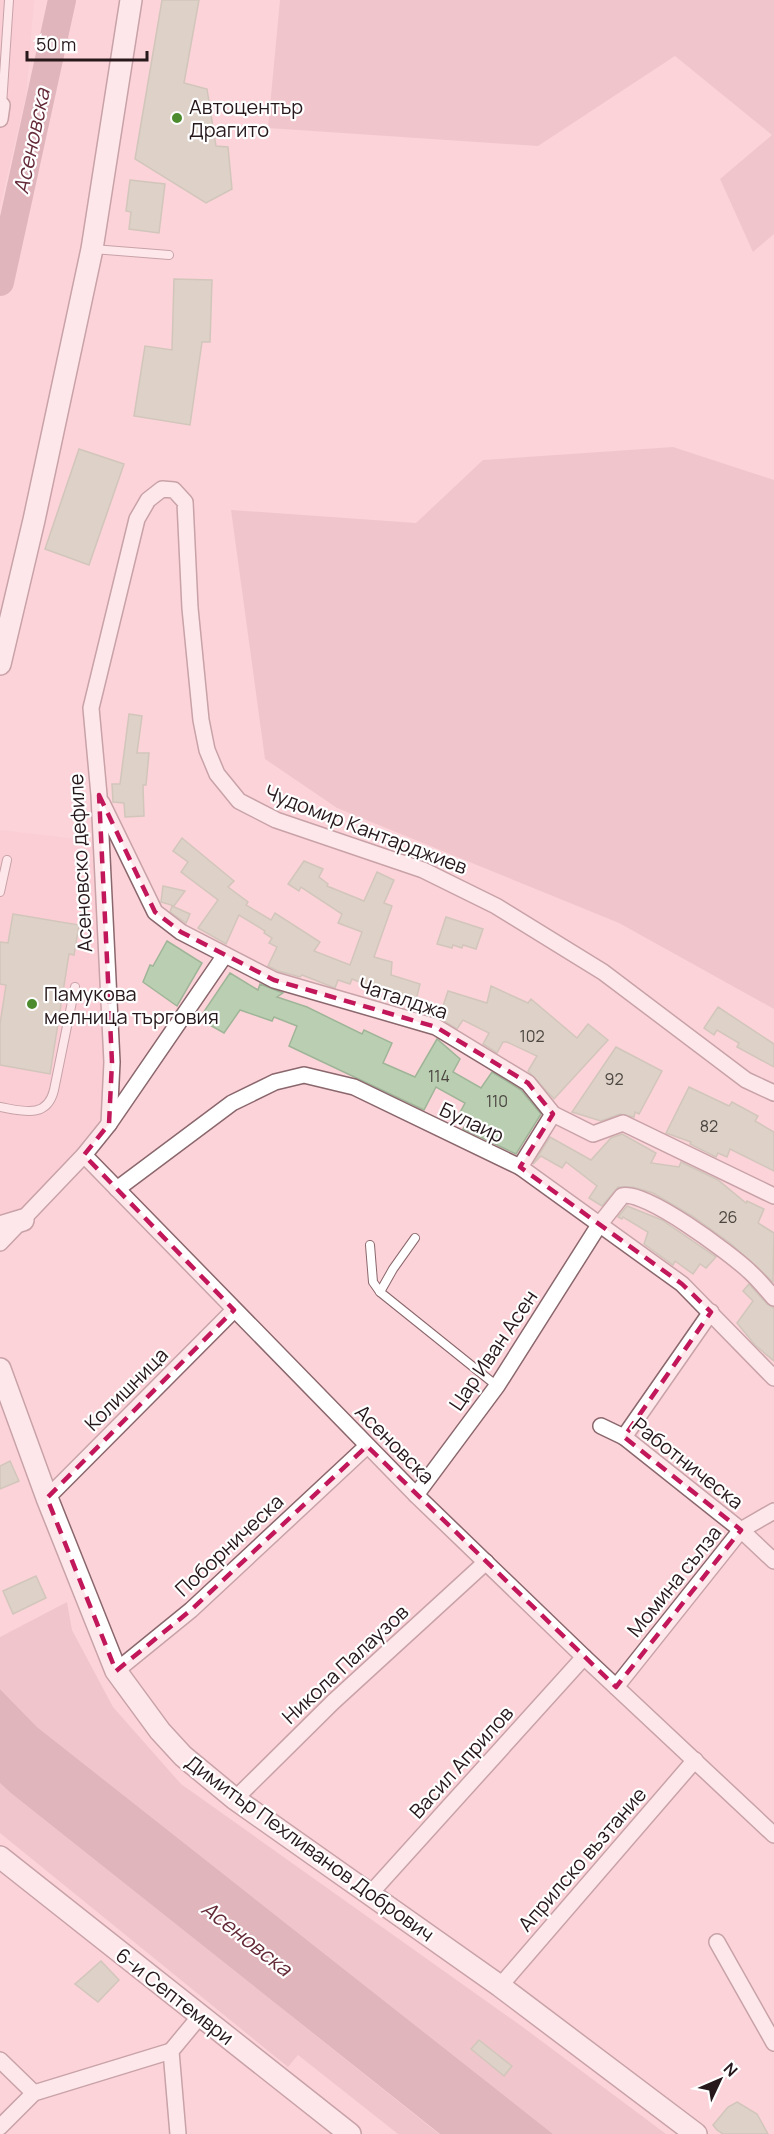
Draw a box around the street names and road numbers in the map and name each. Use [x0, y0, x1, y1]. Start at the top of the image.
street label: Асеновско дефиле [62, 773, 98, 953]
street label: Чудомир Кантарджиев [261, 778, 472, 880]
street label: Чаталджа [355, 971, 451, 1025]
street label: Булаир [435, 1095, 509, 1149]
street label: Цар Иван Асен [443, 1284, 543, 1416]
street label: Колишница [78, 1341, 174, 1437]
street label: Асеновска [349, 1398, 441, 1490]
street label: Работническа [627, 1411, 749, 1515]
street label: Поборническа [169, 1488, 289, 1602]
street label: Момина сълза [621, 1520, 727, 1642]
street label: Никола Палаузов [276, 1598, 414, 1730]
street label: Васил Априлов [403, 1700, 519, 1824]
street label: Димитър Пехливанов Добрович [180, 1748, 440, 1948]
street label: Априлско възтание [512, 1781, 652, 1937]
street label: 6-и Септември [110, 1941, 240, 2051]

